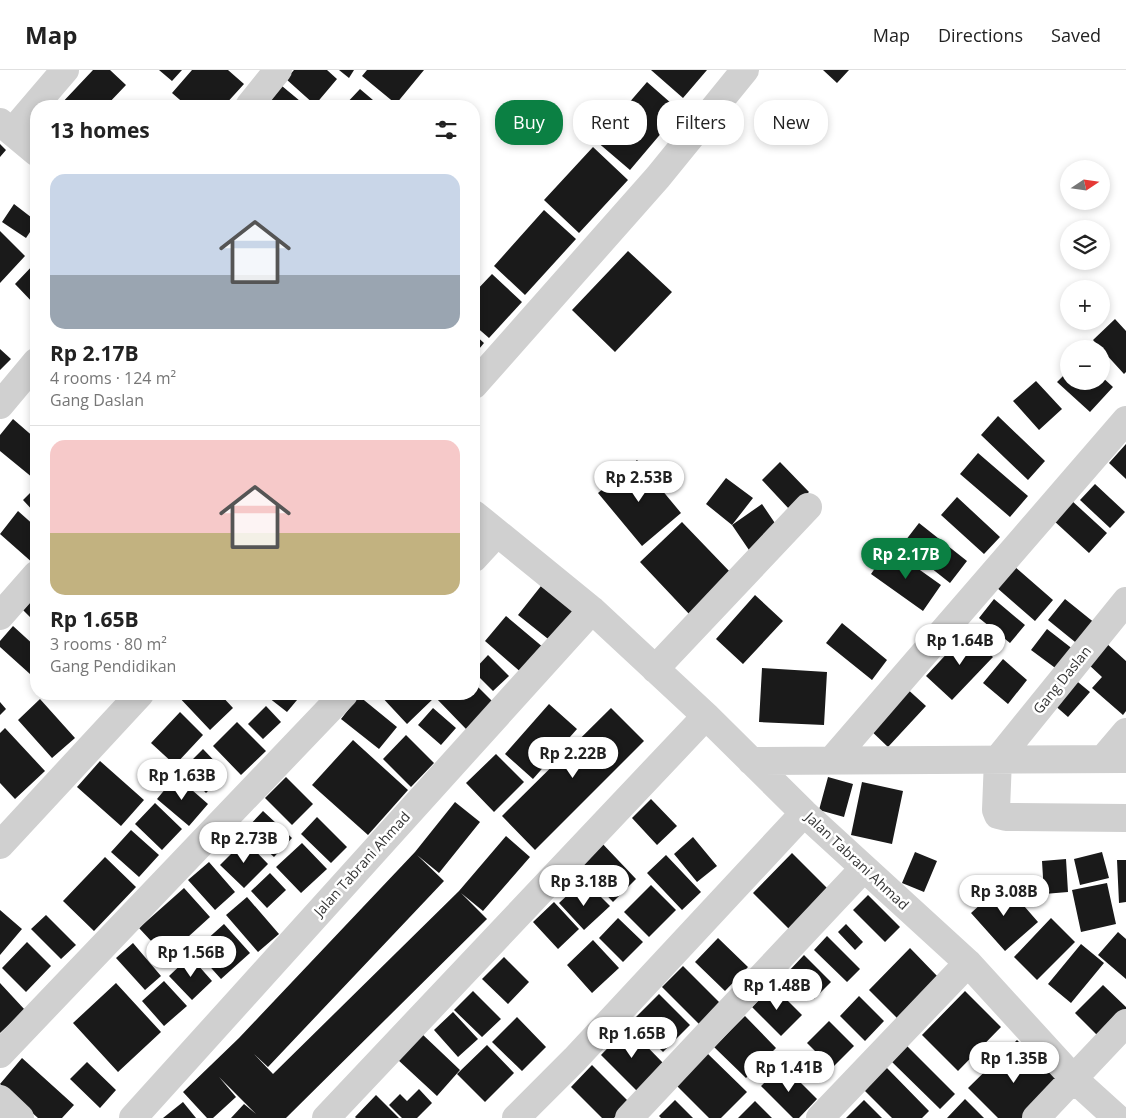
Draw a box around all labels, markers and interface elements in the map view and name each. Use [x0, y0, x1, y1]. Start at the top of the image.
text: Map [25, 18, 77, 51]
text: Map [873, 23, 910, 47]
text: Directions [938, 23, 1023, 47]
text: Saved [1051, 23, 1101, 47]
chip: Buy [495, 100, 563, 145]
chip: Rent [573, 100, 647, 145]
chip: Filters [657, 100, 744, 145]
chip: New [754, 100, 828, 145]
text: 13 homes [50, 116, 150, 144]
icon: filters [432, 116, 460, 144]
north arrow [1060, 160, 1110, 210]
map controls [1060, 160, 1110, 390]
icon: home [210, 207, 300, 297]
button: layers [1060, 220, 1110, 270]
button: + [1060, 280, 1110, 330]
text: Rp 2.17B [50, 339, 139, 367]
button: − [1060, 340, 1110, 390]
text: 4 rooms · 124 m² [50, 367, 176, 389]
text: Gang Daslan [50, 389, 144, 411]
pin: Rp 2.53B [587, 460, 691, 503]
text: Rp 2.53B [605, 466, 673, 488]
icon: home [210, 472, 300, 562]
pin: Rp 2.17B [854, 538, 958, 580]
text: Rp 2.17B [872, 543, 940, 565]
text: Rp 1.65B [50, 605, 139, 633]
pin: Rp 1.64B [908, 624, 1012, 666]
text: Rp 1.64B [926, 629, 994, 651]
text: 3 rooms · 80 m² [50, 633, 167, 655]
street label: Gang Daslan [1028, 642, 1095, 718]
text: Gang Pendidikan [50, 655, 176, 677]
pin: Rp 2.22B [521, 736, 625, 779]
text: Rp 2.22B [539, 742, 607, 764]
pin: Rp 1.63B [130, 758, 234, 801]
text: Rp 1.63B [148, 764, 216, 786]
street label: Jalan Tabrani Ahmad [800, 806, 913, 914]
street label: Jalan Tabrani Ahmad [308, 807, 414, 922]
pin: Rp 2.73B [192, 822, 296, 864]
text: Rp 2.73B [210, 827, 278, 849]
pin: Rp 3.18B [532, 864, 636, 907]
text: Rp 3.18B [550, 870, 618, 892]
pin: Rp 3.08B [952, 874, 1056, 917]
text: Rp 3.08B [970, 880, 1038, 902]
pin: Rp 1.56B [139, 936, 243, 978]
text: Rp 1.56B [157, 941, 225, 963]
pin: Rp 1.48B [725, 968, 829, 1011]
text: Rp 1.48B [743, 974, 811, 996]
pin: Rp 1.65B [580, 1016, 684, 1059]
text: Rp 1.65B [598, 1022, 666, 1044]
pin: Rp 1.35B [962, 1042, 1066, 1084]
text: Rp 1.35B [980, 1047, 1048, 1069]
pin: Rp 1.41B [737, 1050, 841, 1093]
text: Rp 1.41B [755, 1056, 823, 1078]

